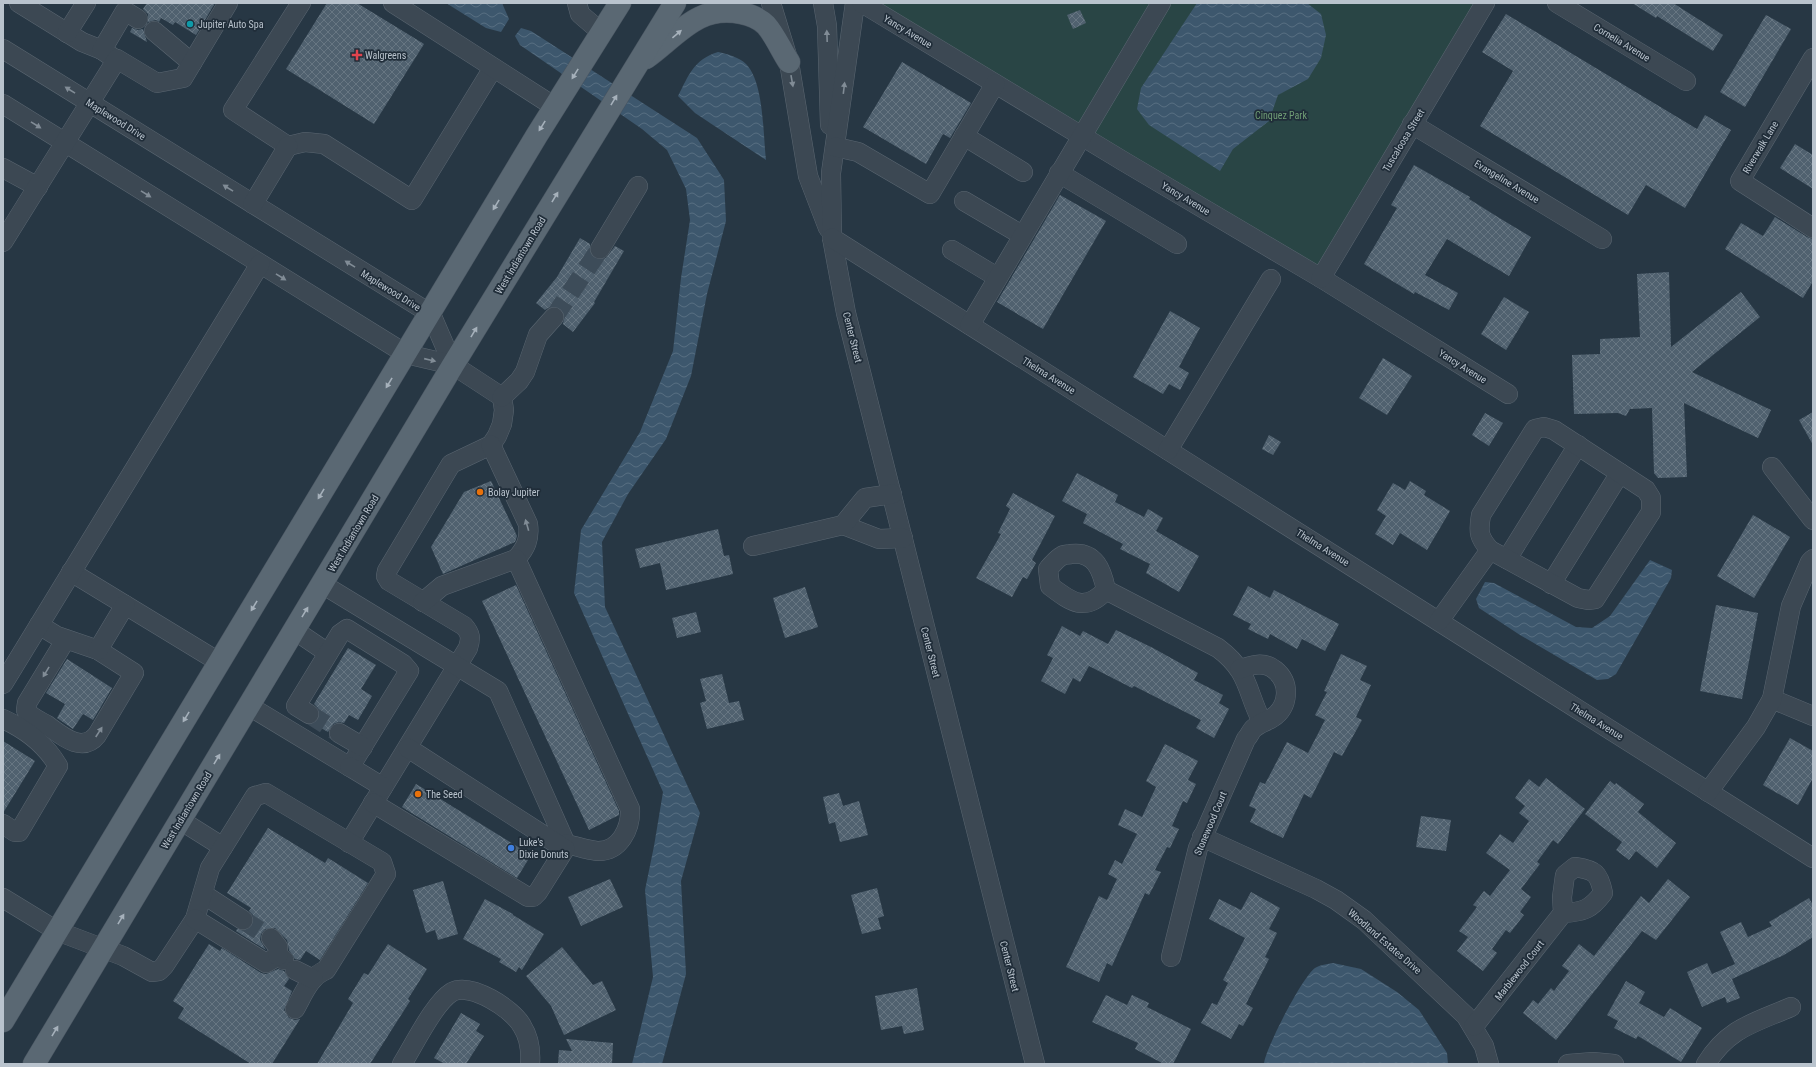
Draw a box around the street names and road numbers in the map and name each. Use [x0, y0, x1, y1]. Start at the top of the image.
street label: Yancy Avenue [882, 13, 934, 50]
street label: Cornelia Avenue [1592, 21, 1652, 64]
street label: Maplewood Drive [84, 97, 148, 142]
street label: Tuscaloosa Street [1380, 107, 1426, 174]
street label: Riverwalk Lane [1740, 119, 1781, 175]
street label: Evangeline Avenue [1472, 158, 1541, 205]
street label: Yancy Avenue [1160, 180, 1212, 217]
street label: West Indiantown Road [493, 215, 548, 296]
street label: Maplewood Drive [359, 268, 423, 313]
street label: Center Street [841, 311, 864, 364]
street label: Yancy Avenue [1437, 347, 1489, 386]
street label: Thelma Avenue [1020, 355, 1078, 396]
street label: West Indiantown Road [326, 493, 381, 574]
street label: Thelma Avenue [1294, 527, 1352, 568]
street label: Center Street [919, 626, 942, 679]
street label: Thelma Avenue [1568, 701, 1626, 742]
street label: West Indiantown Road [159, 770, 214, 851]
street label: Stonewood Court [1192, 790, 1229, 857]
street label: Woodland Estates Drive [1346, 907, 1424, 976]
street label: Marblewood Court [1493, 938, 1546, 1002]
street label: Center Street [998, 940, 1021, 993]

